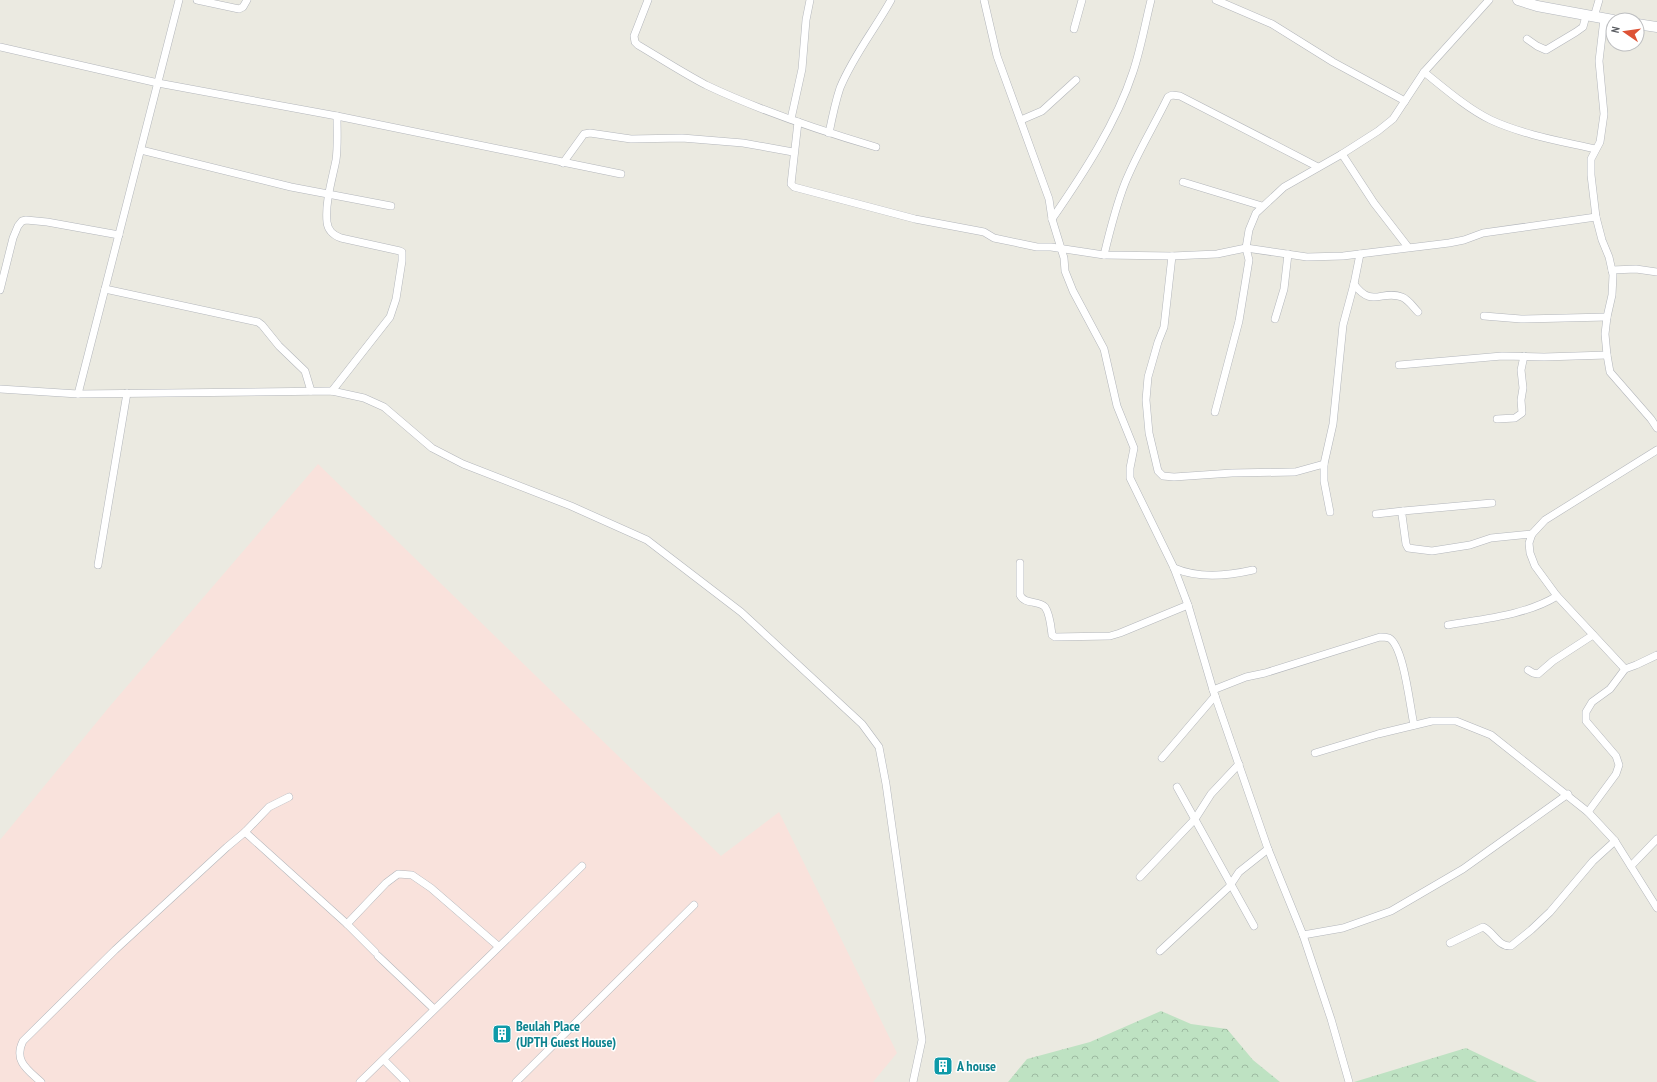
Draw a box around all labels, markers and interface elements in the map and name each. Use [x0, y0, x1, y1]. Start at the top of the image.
north arrow [1605, 12, 1645, 52]
text: N [1608, 25, 1623, 34]
place label: Beulah Place (UPTH Guest House) [516, 1017, 616, 1051]
building icon: Beulah Place (UPTH Guest House) [491, 1023, 513, 1045]
building icon: A house [932, 1055, 954, 1077]
place label: A house [956, 1057, 996, 1075]

